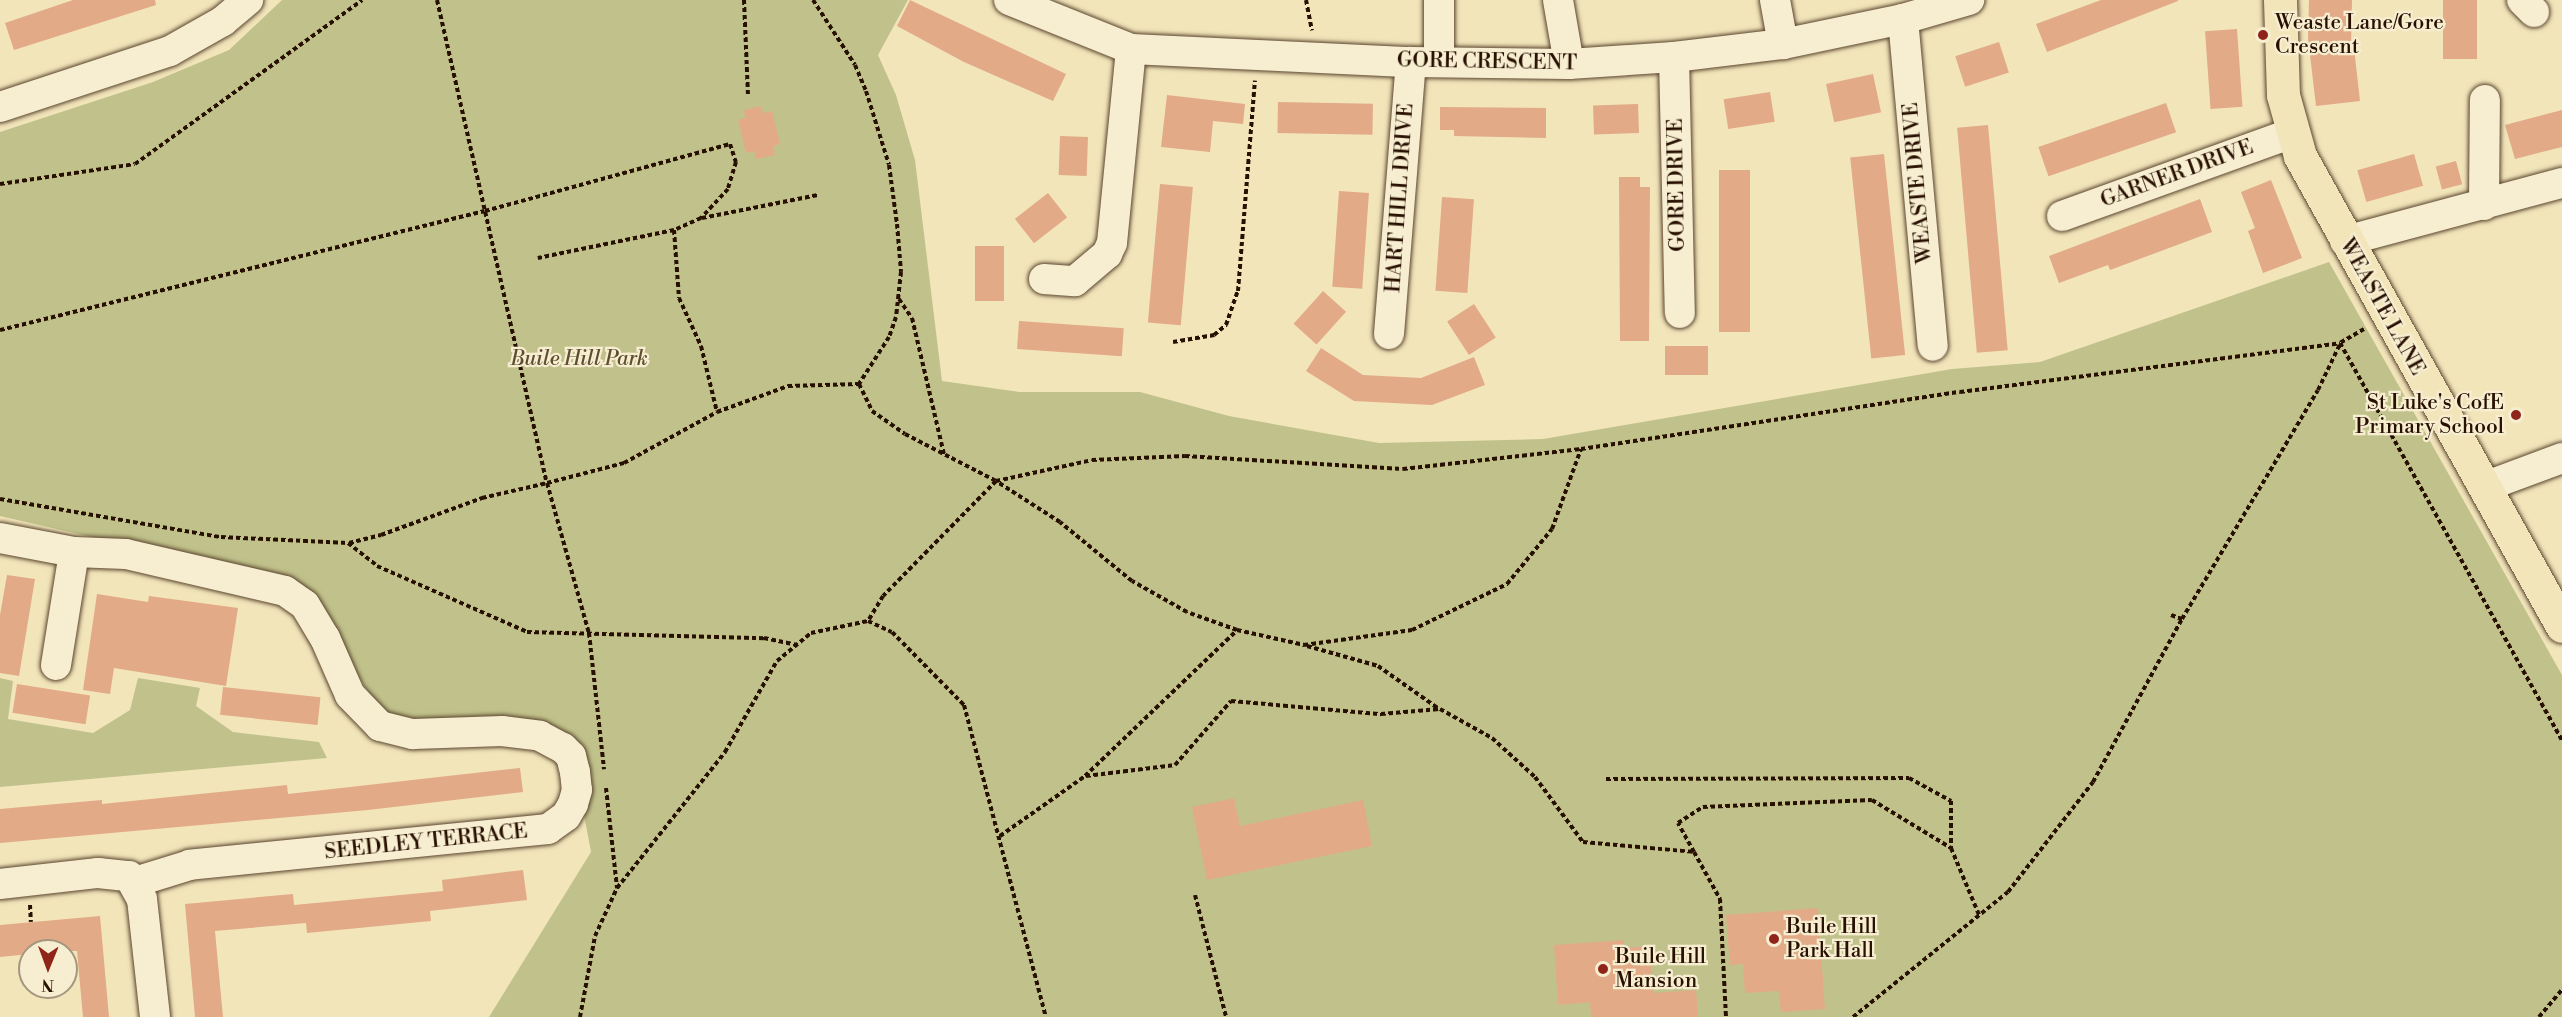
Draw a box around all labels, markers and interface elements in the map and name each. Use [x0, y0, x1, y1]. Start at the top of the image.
place label: Weaste Lane/Gore Crescent [2275, 10, 2444, 60]
marker: Weaste Lane/Gore Crescent [2256, 28, 2270, 42]
street label: GORE CRESCENT [1397, 48, 1577, 76]
street label: WEASTE DRIVE [1898, 101, 1938, 265]
street label: HART HILL DRIVE [1381, 102, 1419, 294]
street label: GORE DRIVE [1663, 118, 1691, 252]
street label: GARNER DRIVE [2097, 135, 2257, 213]
street label: WEASTE LANE [2334, 234, 2430, 380]
park label: Buile Hill Park [510, 346, 648, 372]
place label: St Luke's CofE Primary School [2355, 390, 2504, 440]
marker: St Luke's CofE Primary School [2509, 408, 2523, 422]
street label: SEEDLEY TERRACE [323, 819, 529, 865]
place label: Buile Hill Park Hall [1786, 914, 1877, 964]
marker: Buile Hill Park Hall [1767, 932, 1781, 946]
north arrow [18, 939, 78, 999]
place label: Buile Hill Mansion [1615, 944, 1706, 994]
marker: Buile Hill Mansion [1596, 962, 1610, 976]
text: N [41, 975, 54, 995]

